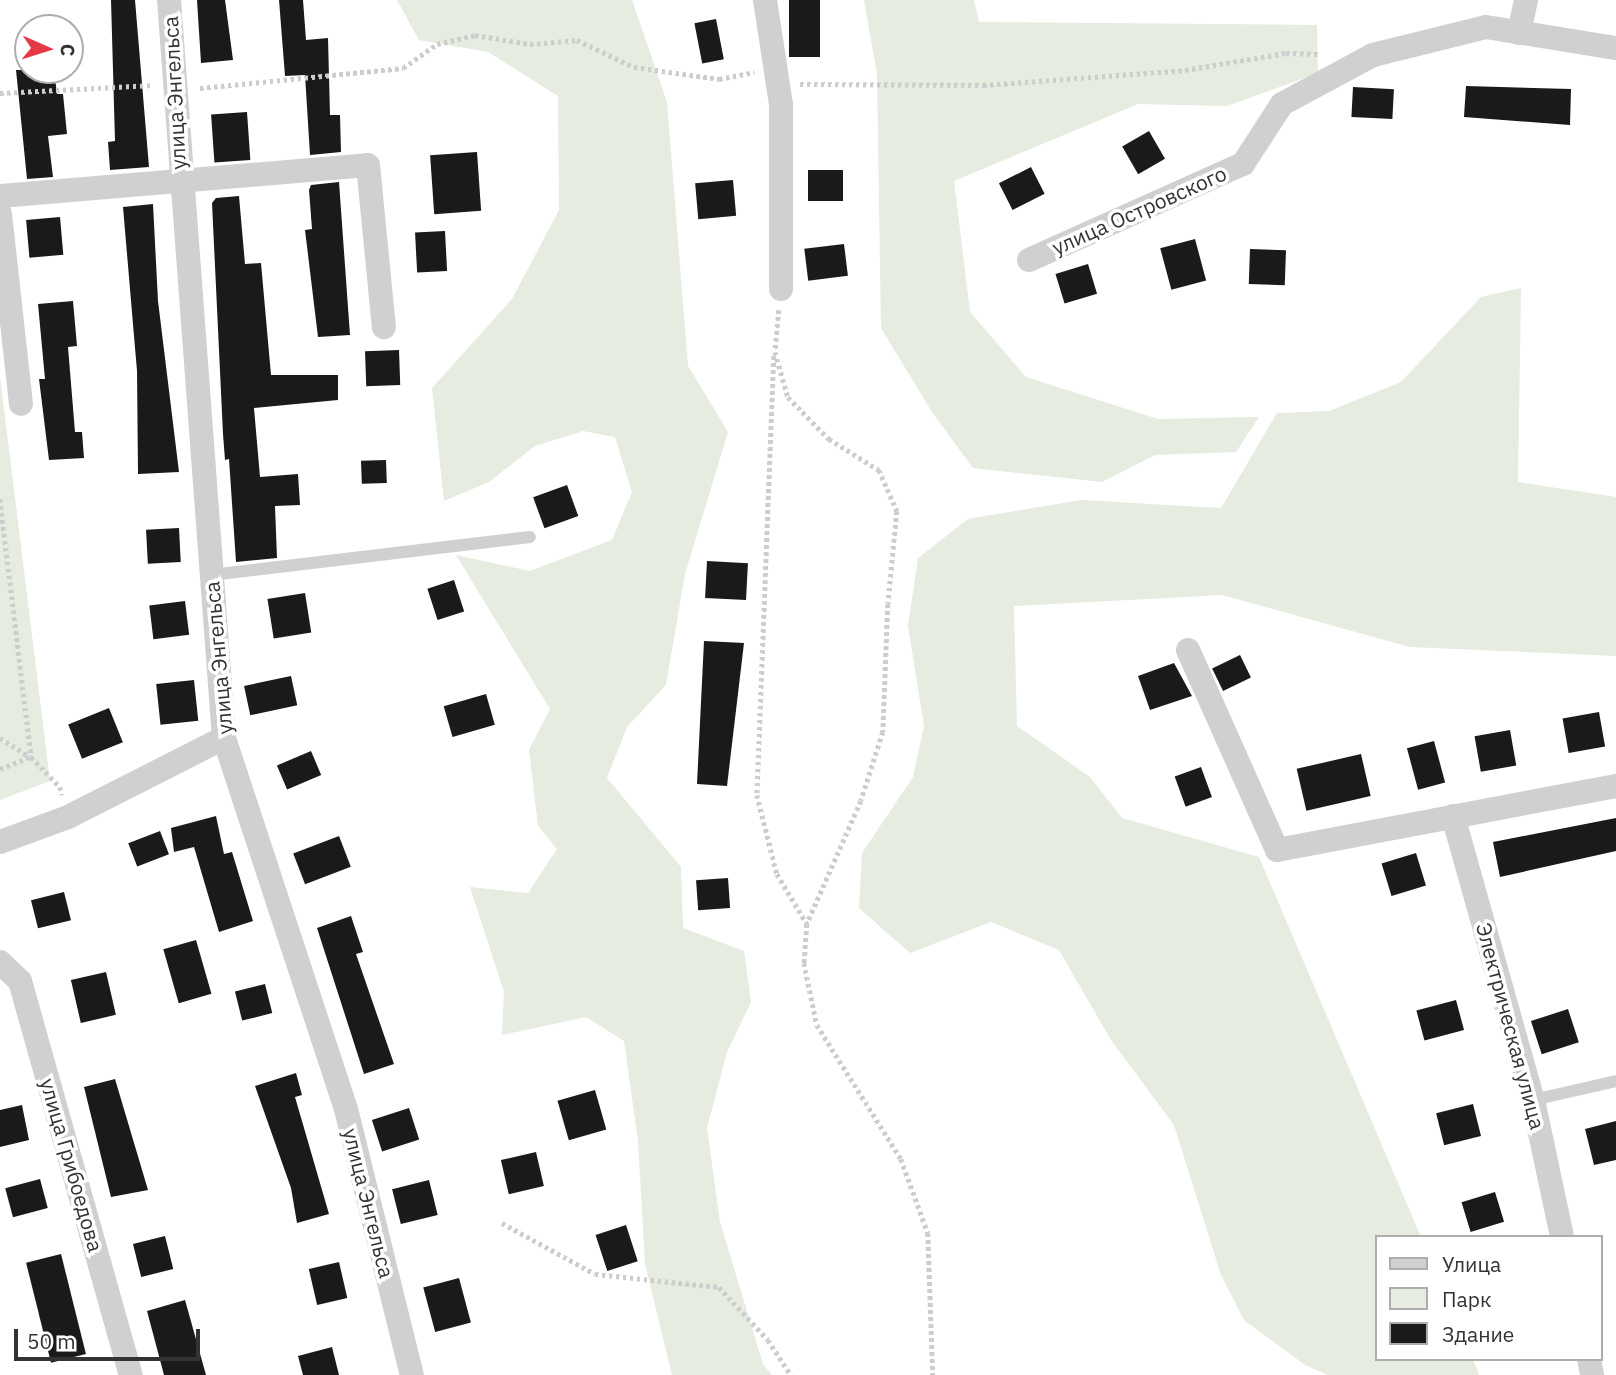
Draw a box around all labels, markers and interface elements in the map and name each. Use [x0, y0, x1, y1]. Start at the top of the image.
north arrow [14, 14, 84, 84]
street label: улица Энгельса [157, 16, 191, 170]
text: С [56, 43, 80, 57]
street label: улица Островского [1048, 160, 1230, 260]
street label: улица Энгельса [199, 580, 237, 736]
street label: Электрическая улица [1471, 920, 1551, 1132]
street label: улица Грибоедова [35, 1075, 109, 1255]
street label: улица Энгельса [338, 1125, 400, 1281]
legend [1374, 1235, 1602, 1361]
text: Улица [1442, 1250, 1501, 1278]
text: Парк [1442, 1285, 1492, 1313]
scale bar [18, 1316, 203, 1360]
text: Здание [1442, 1320, 1514, 1348]
text: 50 m [27, 1327, 76, 1355]

